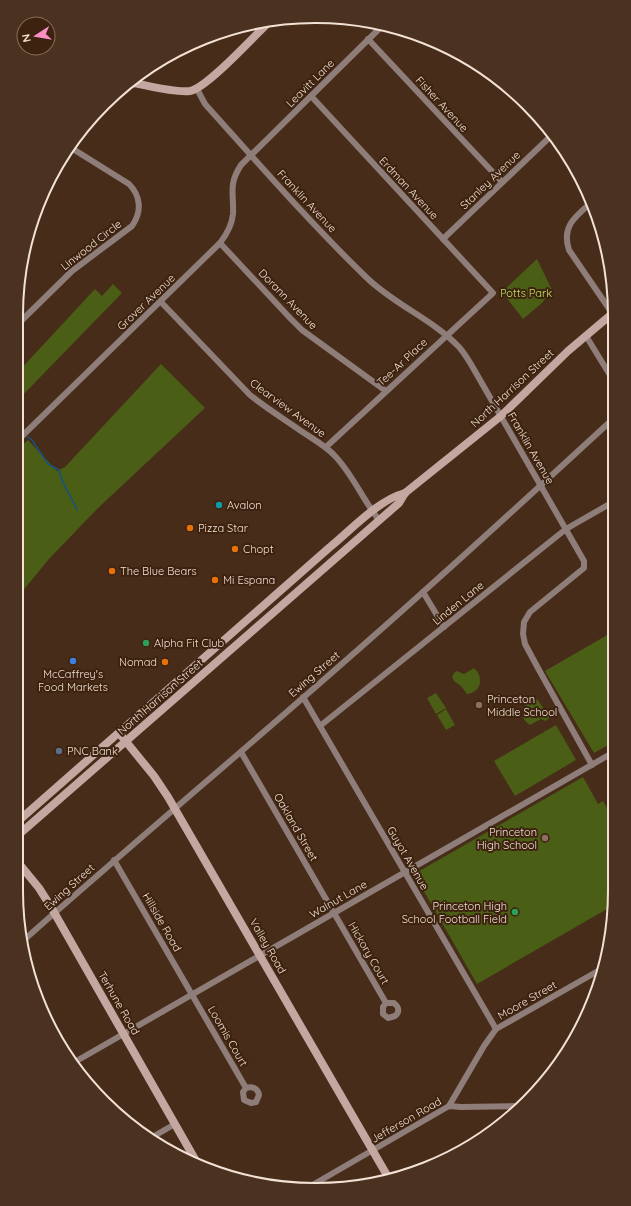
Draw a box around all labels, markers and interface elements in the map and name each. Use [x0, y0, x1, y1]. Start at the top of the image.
north arrow [16, 16, 56, 56]
text: N [19, 33, 34, 43]
street label: Leavitt Lane [283, 56, 337, 110]
street label: Fisher Avenue [413, 73, 471, 135]
street label: Stanley Avenue [457, 148, 523, 212]
street label: Erdman Avenue [376, 154, 442, 222]
street label: Franklin Avenue [274, 167, 340, 235]
street label: Linwood Circle [58, 217, 124, 273]
street label: Dorann Avenue [256, 266, 320, 332]
street label: Grover Avenue [114, 271, 178, 333]
park label: Potts Park [500, 286, 552, 300]
street label: Tee-Ar Place [374, 335, 430, 389]
street label: North Harrison Street [468, 346, 557, 430]
street label: Clearview Avenue [247, 376, 329, 440]
street label: Franklin Avenue [505, 409, 557, 487]
place label: Avalon [227, 498, 262, 512]
marker: Avalon [214, 500, 224, 510]
place label: Pizza Star [198, 521, 249, 535]
marker: Pizza Star [185, 523, 195, 533]
place label: Chopt [243, 542, 274, 556]
marker: Chopt [230, 544, 240, 554]
place label: The Blue Bears [120, 564, 197, 578]
marker: The Blue Bears [107, 566, 117, 576]
place label: Mi Espana [223, 573, 275, 587]
marker: Mi Espana [210, 575, 220, 585]
street label: Linden Lane [430, 578, 486, 628]
place label: Alpha Fit Club [154, 636, 224, 650]
marker: Alpha Fit Club [141, 638, 151, 648]
street label: Ewing Street [286, 648, 343, 700]
place label: Nomad [119, 655, 157, 669]
marker: McCaffrey's Food Markets [68, 656, 78, 666]
street label: North Harrison Street [114, 656, 206, 738]
marker: Nomad [160, 657, 170, 667]
place label: McCaffrey's Food Markets [38, 667, 108, 694]
place label: Princeton Middle School [487, 692, 557, 719]
marker: Princeton Middle School [474, 700, 484, 710]
place label: PNC Bank [67, 744, 118, 758]
marker: PNC Bank [54, 746, 64, 756]
street label: Oakland Street [271, 790, 321, 864]
street label: Guyot Avenue [384, 824, 432, 892]
place label: Princeton High School [477, 825, 537, 852]
marker: Princeton High School [540, 833, 550, 843]
street label: Ewing Street [41, 860, 97, 913]
street label: Walnut Lane [307, 877, 369, 921]
street label: Hillside Road [139, 890, 185, 954]
place label: Princeton High School Football Field [402, 899, 507, 926]
marker: Princeton High School Football Field [510, 907, 520, 917]
street label: Valley Road [247, 916, 289, 976]
street label: Hickory Court [345, 919, 393, 987]
street label: Terhune Road [95, 969, 143, 1037]
street label: Moore Street [495, 977, 559, 1022]
street label: Loomis Court [205, 1003, 251, 1069]
street label: Jefferson Road [368, 1094, 444, 1146]

